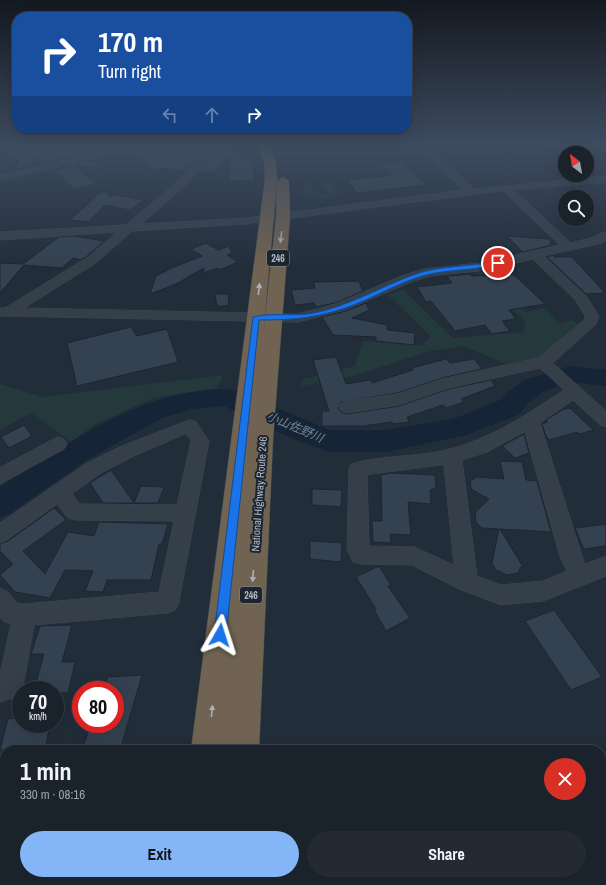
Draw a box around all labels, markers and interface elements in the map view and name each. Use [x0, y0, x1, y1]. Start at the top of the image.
text: 170 m [98, 23, 163, 61]
icon: right [32, 28, 84, 80]
text: Turn right [98, 59, 161, 84]
icon: left [159, 104, 181, 126]
icon: ahead [201, 104, 223, 126]
icon: right [243, 104, 265, 126]
north arrow [558, 146, 594, 182]
map controls [558, 146, 594, 226]
button: search [558, 190, 594, 226]
one-way arrow [277, 231, 284, 243]
pin [481, 246, 515, 280]
road number: 246 [267, 250, 289, 266]
icon: arrive [487, 252, 509, 274]
one-way arrow [256, 283, 262, 295]
water label: 小山佐野川 [264, 408, 328, 447]
street label: National Highway Route 246 [248, 436, 270, 552]
one-way arrow [249, 570, 256, 582]
road number: 246 [240, 587, 262, 603]
position arrow [199, 614, 241, 656]
speed limit sign: 80 [72, 681, 124, 733]
text: 70 [29, 688, 47, 715]
one-way arrow [209, 705, 215, 717]
text: km/h [29, 710, 47, 723]
text: 1 min [20, 755, 71, 787]
button: close [544, 758, 586, 800]
text: 330 m · 08:16 [20, 786, 85, 803]
button: Exit [20, 831, 299, 877]
button: Share [307, 831, 586, 877]

